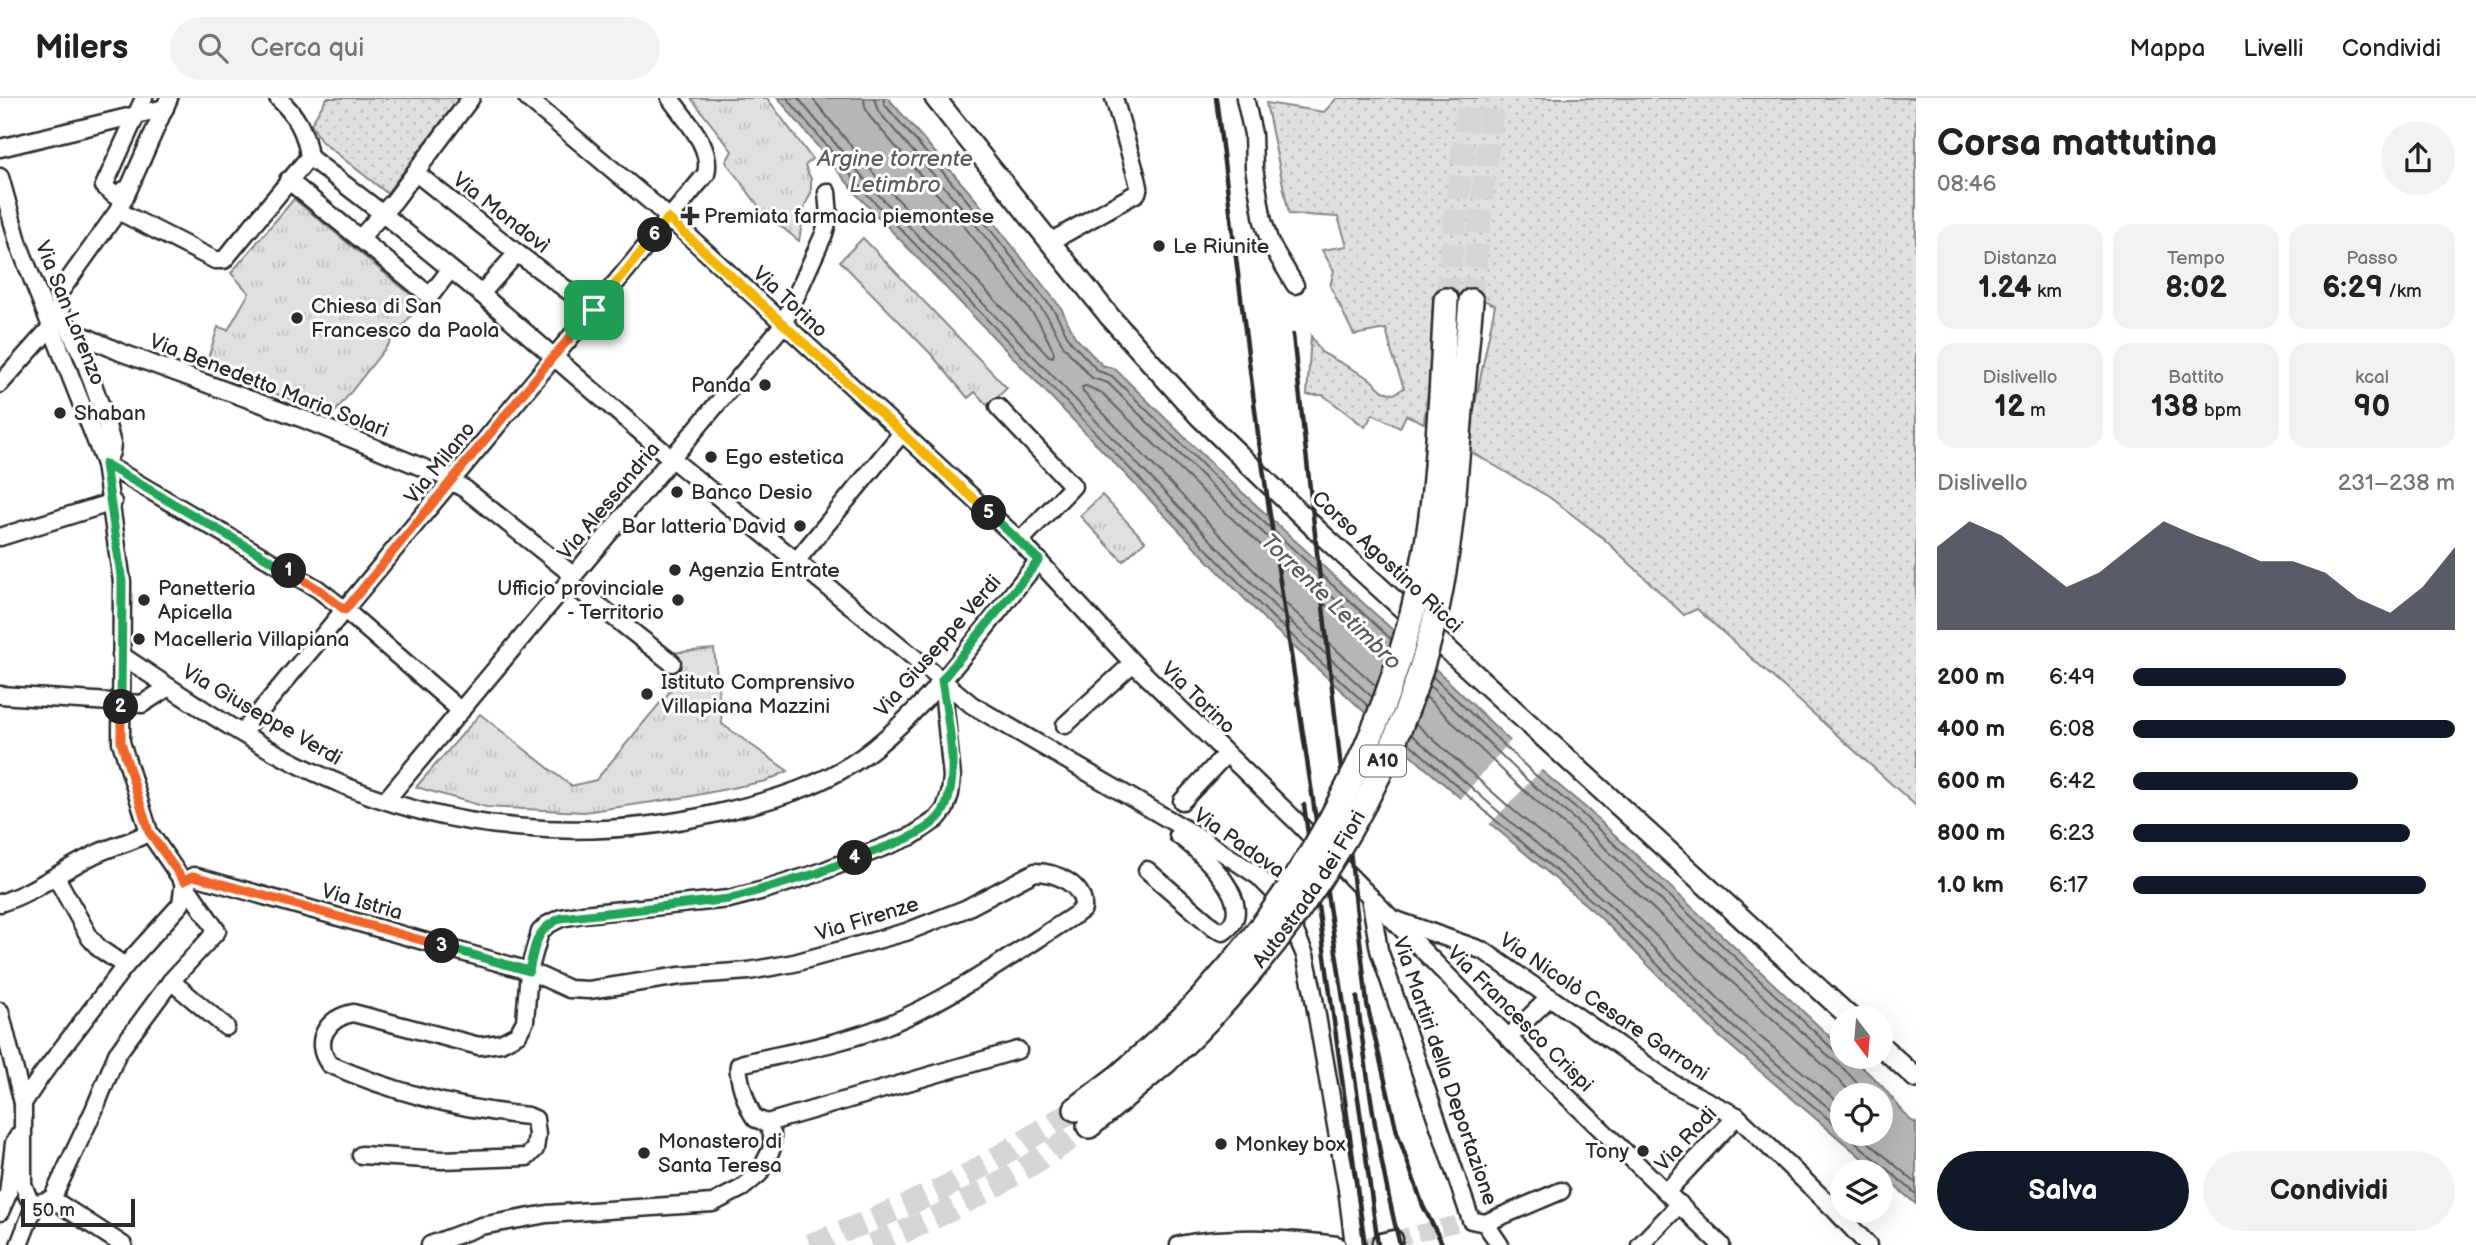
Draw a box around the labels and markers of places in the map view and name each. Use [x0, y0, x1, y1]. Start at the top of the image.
place label: Premiata farmacia piemontese [704, 204, 994, 229]
marker: Premiata farmacia piemontese [682, 208, 698, 224]
pin: 6 [638, 218, 672, 252]
place label: Le Riunite [1173, 234, 1269, 259]
marker: Le Riunite [1151, 238, 1167, 254]
pin [564, 280, 624, 340]
place label: Chiesa di San Francesco da Paola [311, 294, 499, 343]
marker: Chiesa di San Francesco da Paola [289, 310, 305, 326]
place label: Panda [691, 373, 751, 398]
marker: Panda [757, 377, 773, 393]
place label: Shaban [74, 401, 146, 426]
marker: Shaban [52, 405, 68, 421]
place label: Ego estetica [725, 445, 844, 470]
marker: Ego estetica [703, 449, 719, 465]
place label: Banco Desio [691, 480, 813, 505]
marker: Banco Desio [669, 484, 685, 500]
pin: 5 [972, 496, 1006, 530]
place label: Bar latteria David [621, 514, 786, 539]
marker: Bar latteria David [792, 518, 808, 534]
pin: 1 [272, 554, 306, 588]
place label: Agenzia Entrate [689, 558, 840, 583]
marker: Agenzia Entrate [667, 562, 683, 578]
place label: Panetteria Apicella [158, 576, 256, 625]
place label: Ufficio provinciale - Territorio [497, 576, 664, 625]
marker: Panetteria Apicella [136, 592, 152, 608]
marker: Ufficio provinciale - Territorio [670, 592, 686, 608]
place label: Macelleria Villapiana [153, 627, 349, 652]
marker: Macelleria Villapiana [131, 631, 147, 647]
place label: Istituto Comprensivo Villapiana Mazzini [661, 670, 855, 719]
marker: Istituto Comprensivo Villapiana Mazzini [639, 686, 655, 702]
pin: 2 [104, 690, 138, 724]
pin: 4 [838, 840, 872, 876]
pin: 3 [424, 928, 460, 964]
place label: Monastero di Santa Teresa [658, 1129, 782, 1178]
place label: Monkey box [1235, 1132, 1346, 1157]
marker: Monkey box [1213, 1136, 1229, 1152]
place label: Tony [1585, 1139, 1630, 1164]
marker: Tony [1635, 1143, 1651, 1159]
marker: Monastero di Santa Teresa [636, 1145, 652, 1161]

